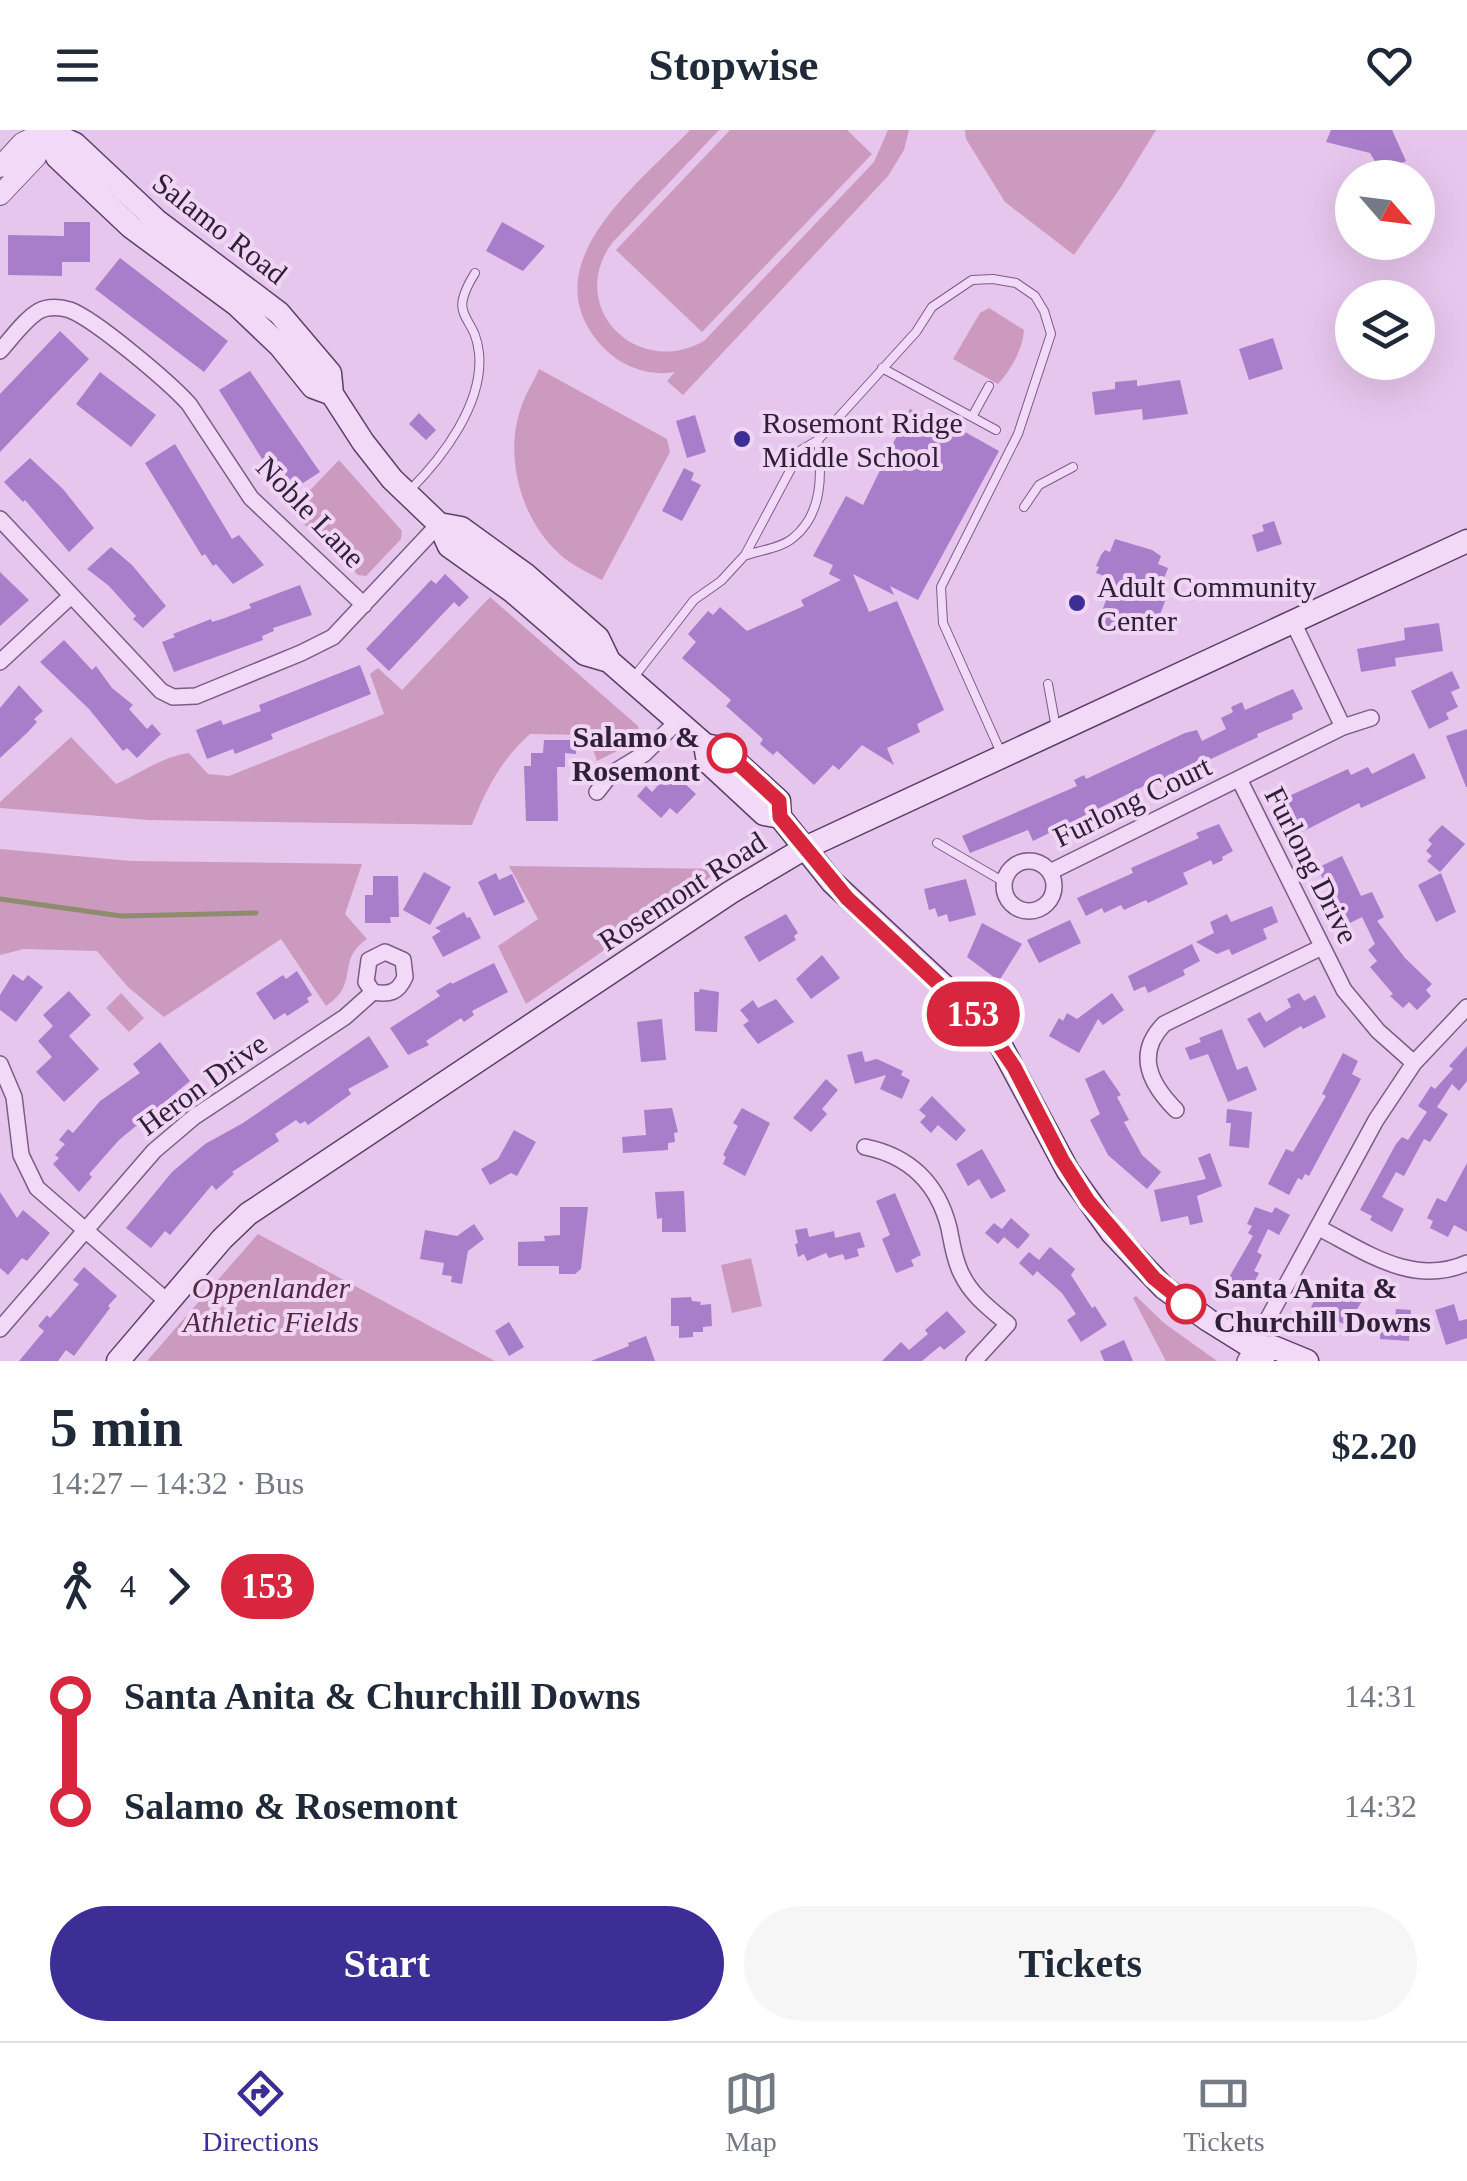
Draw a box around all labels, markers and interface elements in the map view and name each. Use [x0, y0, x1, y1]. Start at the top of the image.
icon: menu [50, 38, 105, 93]
icon: heart [1362, 38, 1417, 93]
text: Stopwise [648, 40, 819, 90]
north arrow [1335, 160, 1435, 260]
map controls [1335, 160, 1435, 380]
street label: Salamo Road [146, 165, 294, 291]
button: layers [1335, 280, 1435, 380]
place label: Rosemont Ridge Middle School [762, 406, 963, 473]
marker: Rosemont Ridge Middle School [731, 428, 753, 450]
street label: Noble Lane [250, 450, 372, 574]
place label: Adult Community Center [1097, 570, 1316, 637]
marker: Adult Community Center [1066, 592, 1088, 614]
place label: Salamo & Rosemont [572, 720, 700, 787]
marker: Salamo & Rosemont [708, 734, 746, 772]
street label: Furlong Court [1048, 748, 1217, 853]
street label: Furlong Drive [1259, 781, 1365, 949]
street label: Rosemont Road [592, 825, 772, 957]
line badge: 153 [916, 982, 1030, 1046]
text: 153 [947, 995, 999, 1034]
street label: Heron Drive [131, 1026, 273, 1142]
park label: Oppenlander Athletic Fields [181, 1271, 359, 1338]
place label: Santa Anita & Churchill Downs [1214, 1271, 1431, 1338]
marker: Santa Anita & Churchill Downs [1167, 1285, 1205, 1323]
text: 5 min [50, 1397, 183, 1458]
text: $2.20 [1332, 1425, 1417, 1467]
text: 14:27 – 14:32 · Bus [50, 1465, 304, 1501]
icon: walk [50, 1559, 105, 1614]
icon: forward [151, 1559, 206, 1614]
text: 153 [241, 1567, 294, 1606]
text: 4 [120, 1568, 136, 1604]
text: Santa Anita & Churchill Downs [124, 1675, 641, 1717]
text: 14:31 [1344, 1678, 1417, 1714]
text: Salamo & Rosemont [124, 1785, 458, 1827]
text: 14:32 [1344, 1788, 1417, 1824]
button: Start [50, 1906, 724, 2021]
button: Tickets [744, 1906, 1417, 2021]
tab: Directions [202, 2066, 319, 2158]
tab: Map [724, 2066, 779, 2158]
tab: Tickets [1183, 2066, 1265, 2158]

